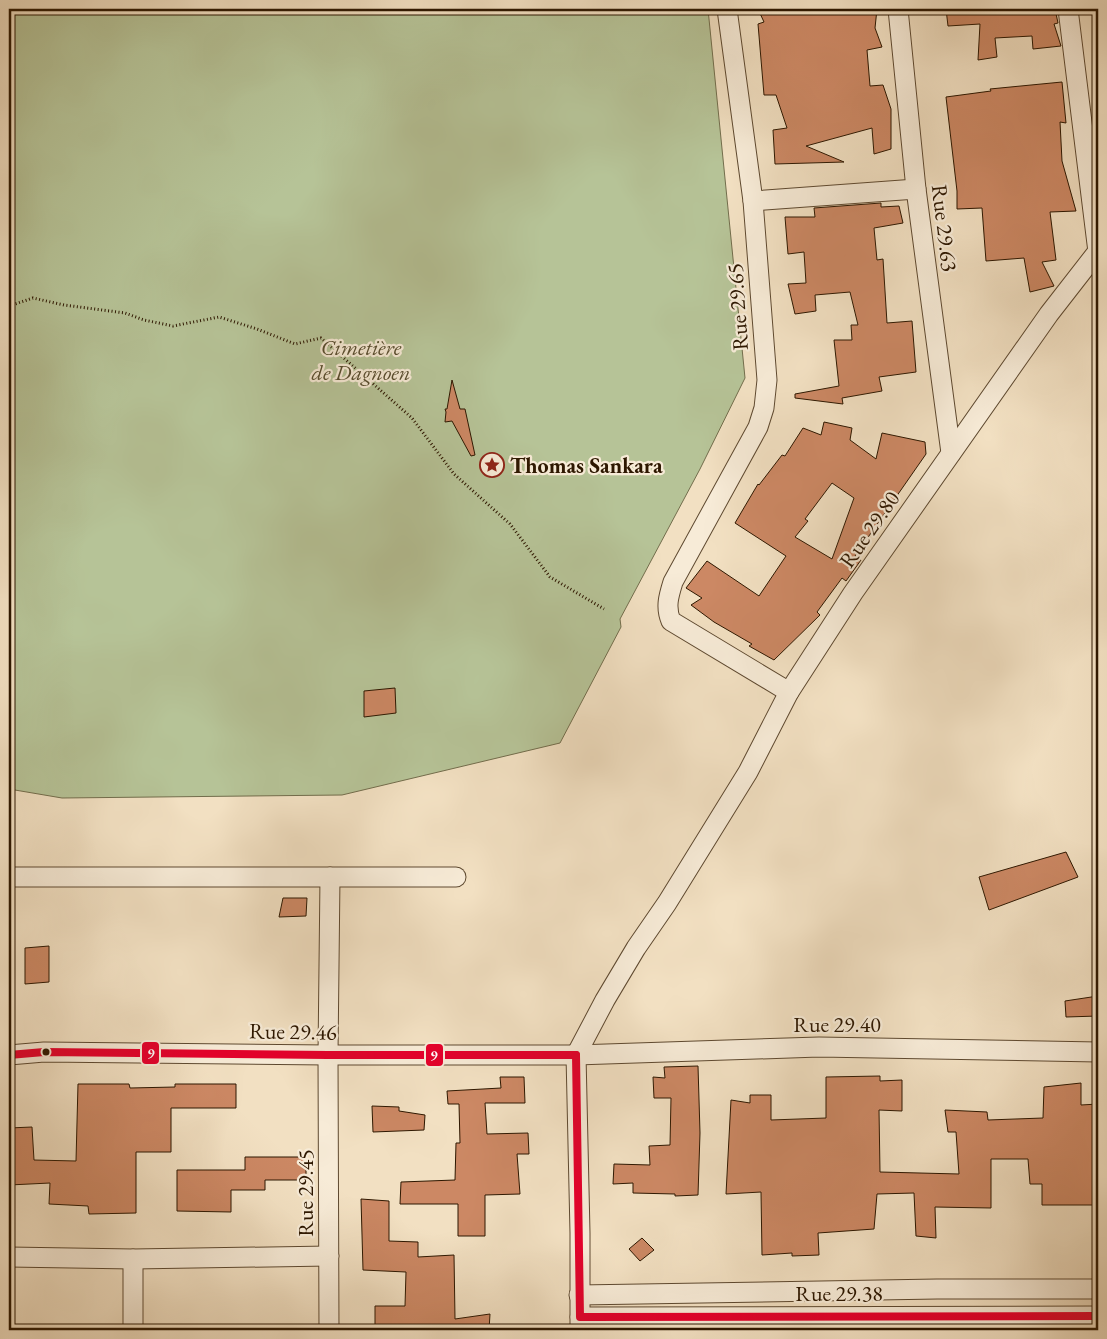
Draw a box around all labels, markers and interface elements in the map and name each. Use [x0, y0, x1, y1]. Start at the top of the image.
street label: Rue 29.63 [925, 183, 964, 273]
street label: Rue 29.65 [720, 262, 755, 352]
park label: Cimetière de Dagnoen [312, 333, 410, 387]
place label: Thomas Sankara [510, 451, 663, 480]
place icon: Thomas Sankara [479, 452, 505, 478]
street label: Rue 29.80 [832, 485, 907, 573]
street label: Rue 29.40 [793, 1010, 881, 1039]
street label: Rue 29.46 [249, 1016, 337, 1047]
line badge: 9 [141, 1041, 160, 1065]
line badge: 9 [425, 1043, 444, 1067]
text: 9 [147, 1044, 155, 1062]
text: 9 [430, 1046, 438, 1064]
unlabelled marker [41, 1047, 51, 1057]
street label: Rue 29.45 [291, 1149, 320, 1237]
street label: Rue 29.38 [795, 1279, 883, 1308]

